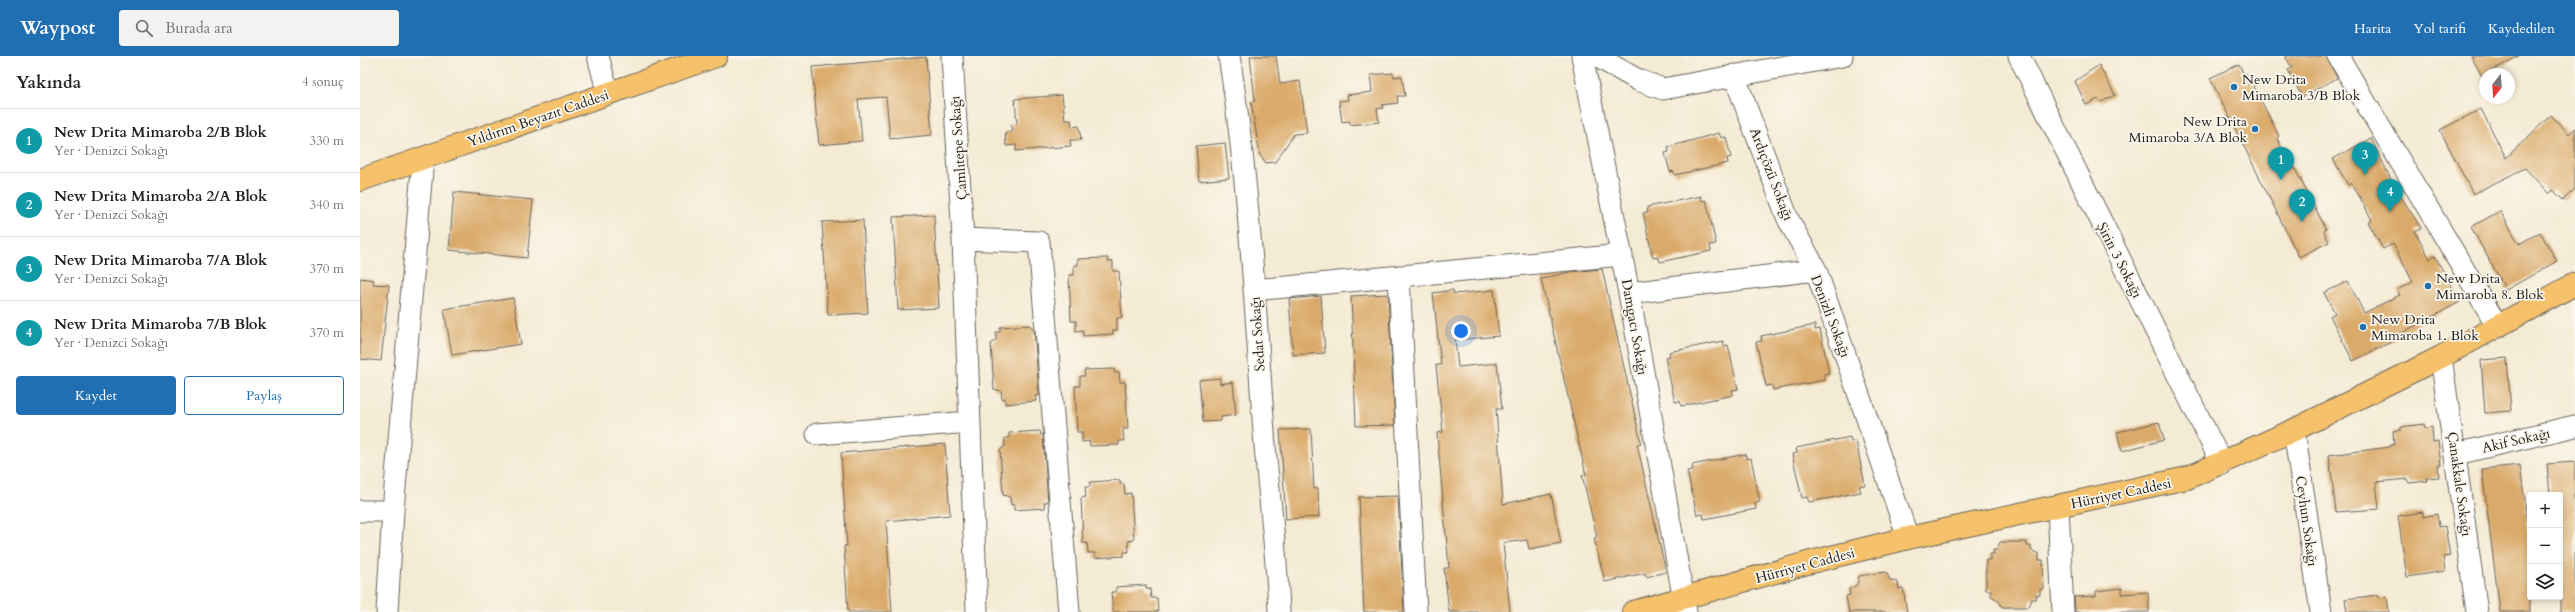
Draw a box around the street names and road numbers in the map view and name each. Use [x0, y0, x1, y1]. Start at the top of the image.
street label: Yıldırım Beyazıt Caddesi [465, 85, 611, 152]
street label: Çamlıtepe Sokağı [945, 95, 972, 201]
street label: Ardıçözü Sokağı [1745, 125, 1798, 223]
street label: Şirin 3 Sokağı [2092, 219, 2147, 301]
street label: Denizli Sokağı [1806, 272, 1855, 360]
street label: Damgacı Sokağı [1617, 278, 1652, 377]
street label: Sedat Sokağı [1245, 296, 1270, 372]
street label: Akif Sokağı [2480, 423, 2552, 458]
street label: Çanakkale Sokağı [2443, 431, 2476, 538]
street label: Hürriyet Caddesi [2069, 474, 2173, 513]
street label: Ceyhun Sokağı [2291, 474, 2322, 568]
street label: Hürriyet Caddesi [1753, 543, 1857, 588]

